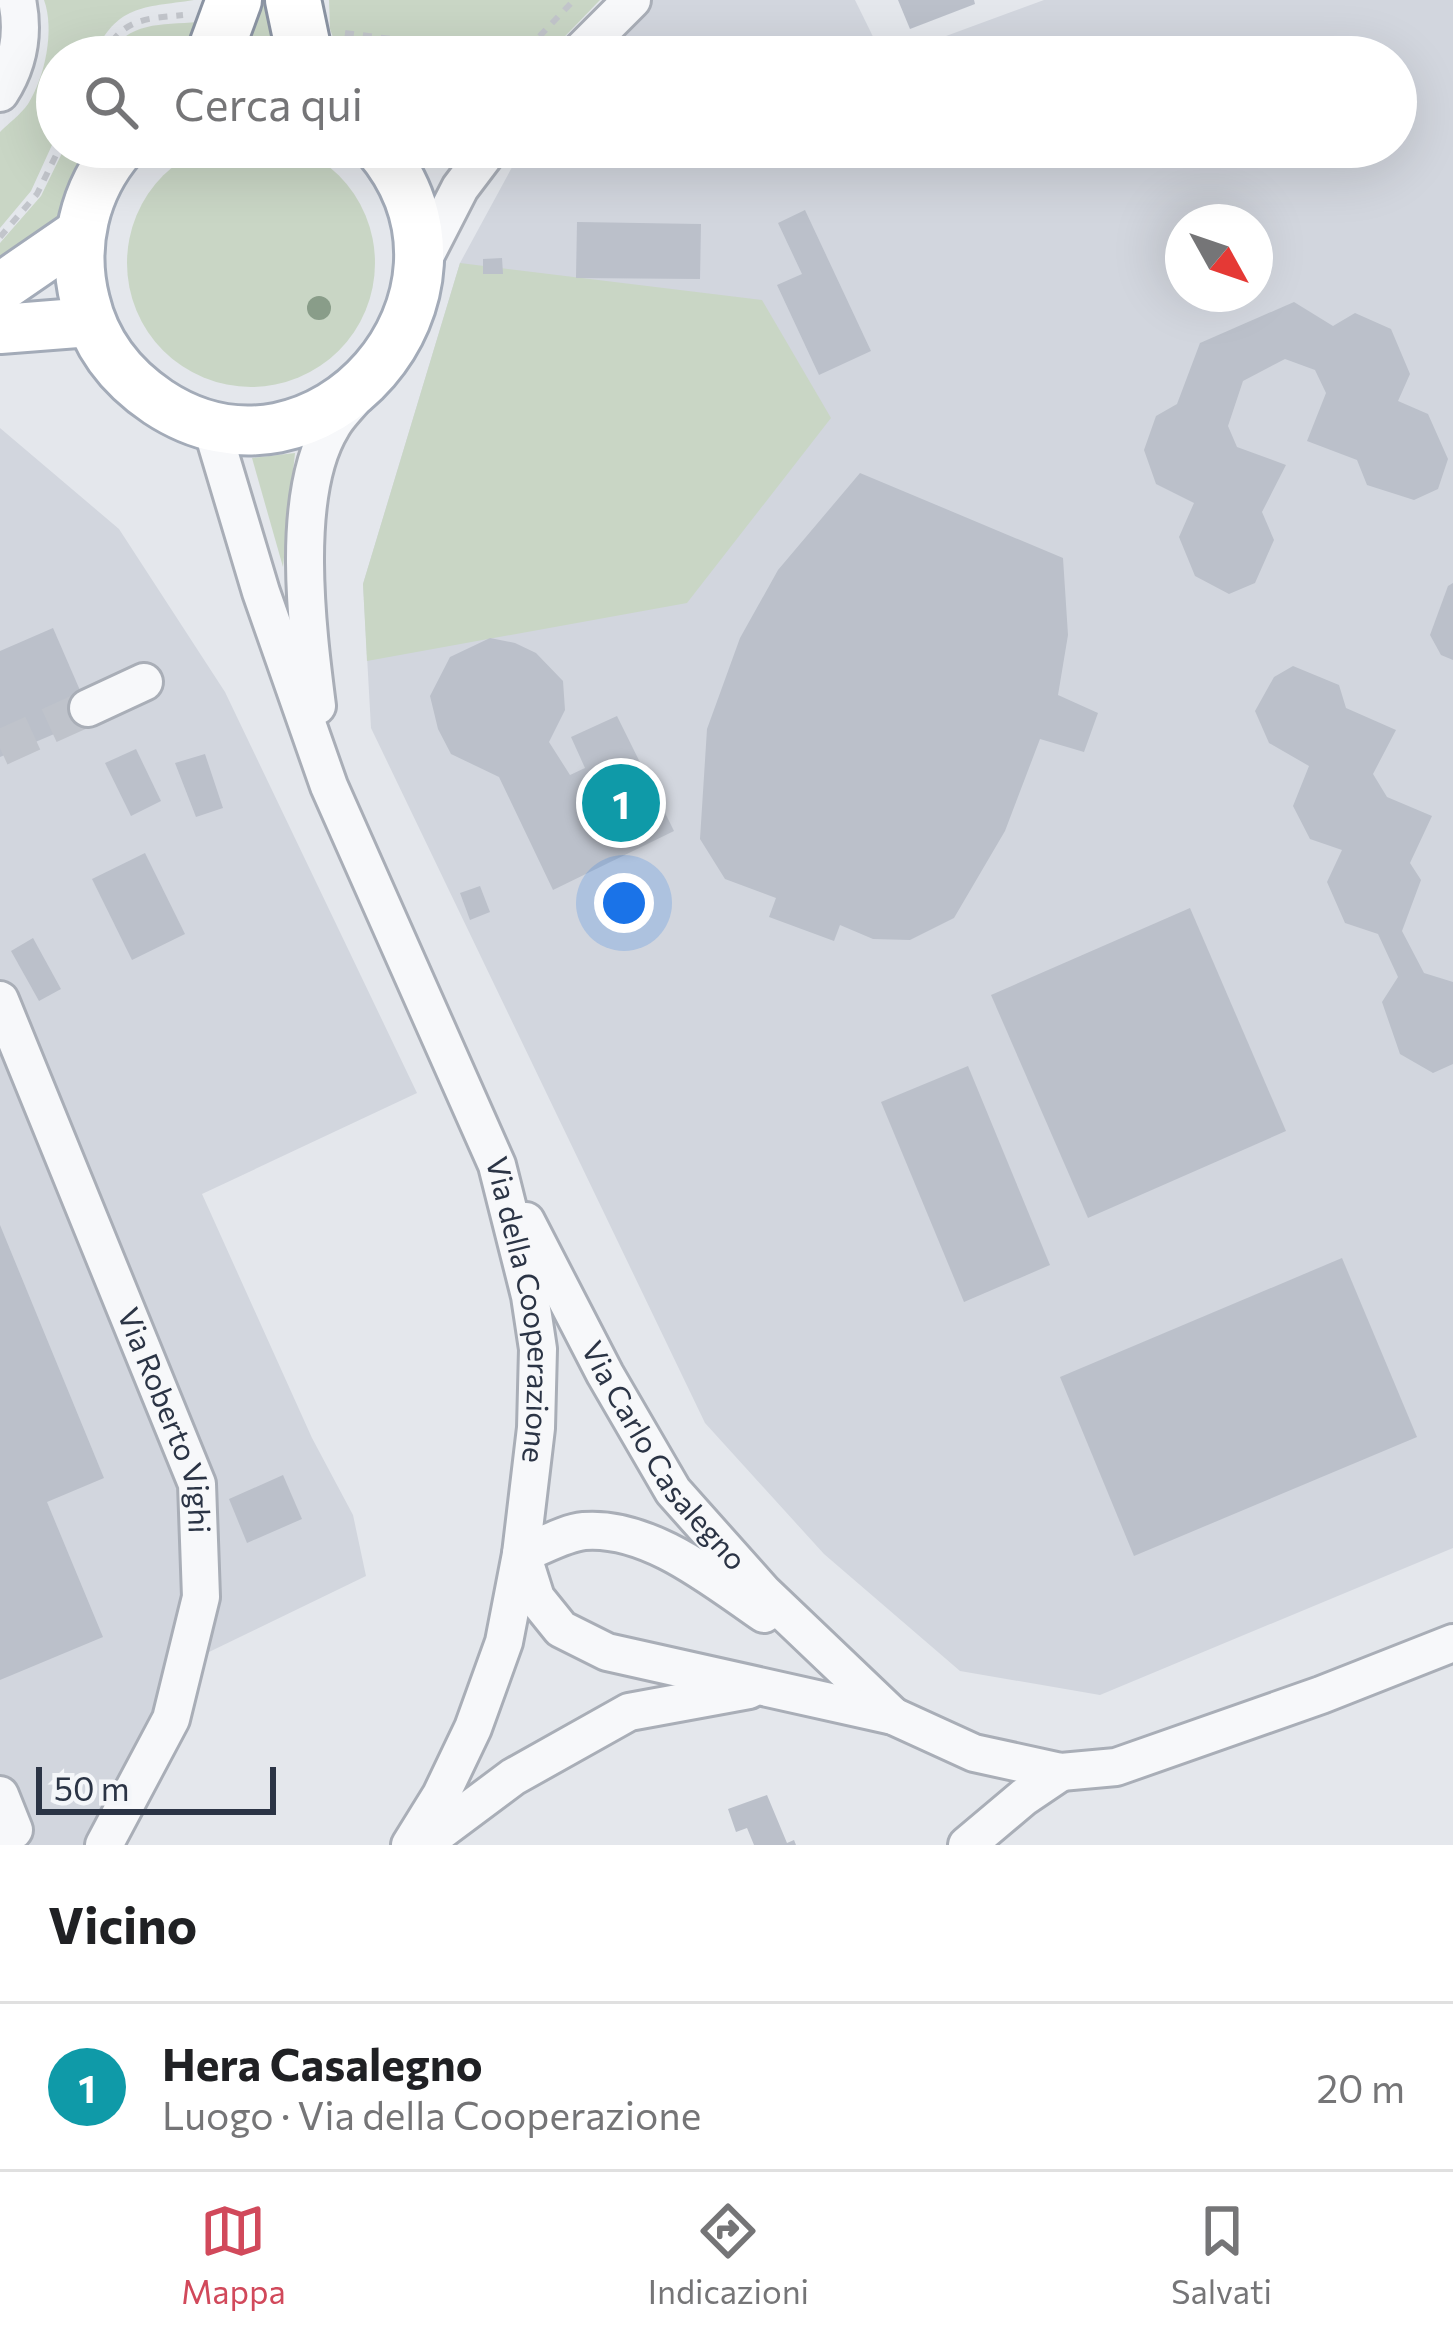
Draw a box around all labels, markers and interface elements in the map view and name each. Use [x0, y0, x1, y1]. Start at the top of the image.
search box [36, 36, 1417, 168]
icon: search [78, 69, 144, 135]
text: Cerca qui [174, 75, 363, 130]
north arrow [1165, 204, 1273, 312]
pin: 1 [582, 758, 660, 848]
your location [594, 873, 654, 933]
street label: Via della Cooperazione [480, 1152, 559, 1465]
street label: Via Roberto Vighi [111, 1302, 220, 1534]
street label: Via Carlo Casalegno [575, 1334, 755, 1577]
scale bar [36, 1761, 276, 1814]
text: 50 m [54, 1767, 130, 1808]
text: Vicino [48, 1892, 197, 1955]
text: Hera Casalegno [162, 2035, 483, 2090]
text: 1 [78, 2063, 96, 2111]
text: 20 m [1317, 2063, 1405, 2111]
text: Luogo · Via della Cooperazione [162, 2090, 701, 2138]
tab: Mappa [181, 2198, 286, 2311]
tab: Indicazioni [648, 2198, 809, 2311]
tab: Salvati [1171, 2198, 1272, 2311]

